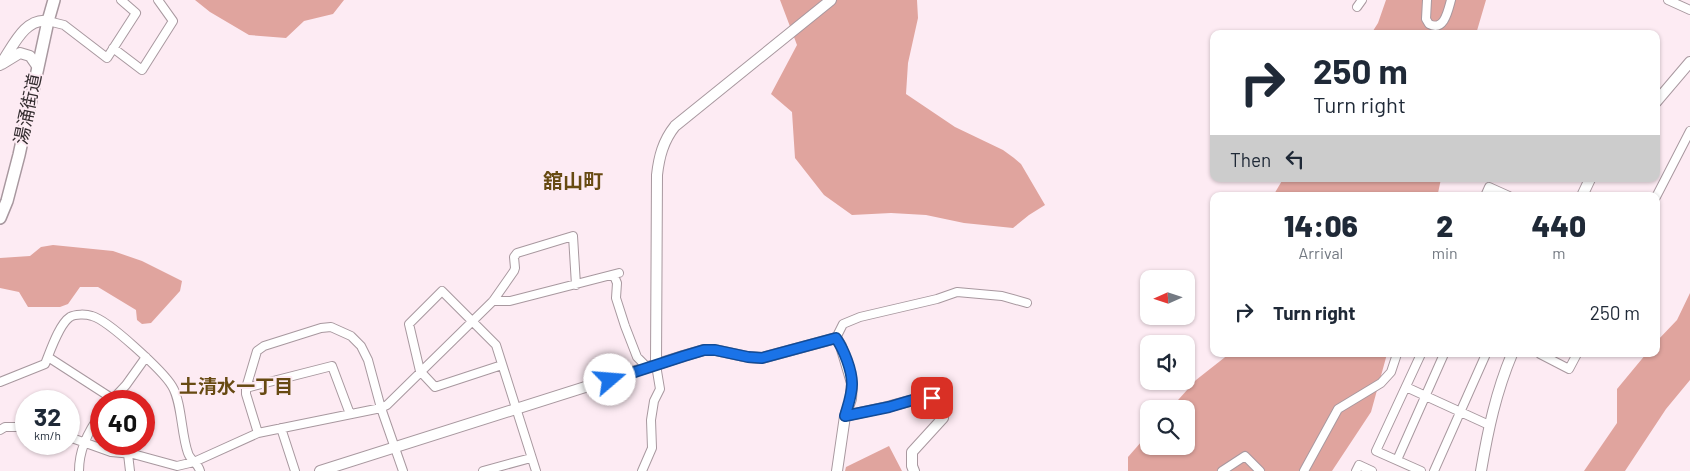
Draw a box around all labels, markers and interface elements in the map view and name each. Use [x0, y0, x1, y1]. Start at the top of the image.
text: 250 m [1313, 49, 1408, 91]
icon: right [1230, 50, 1295, 115]
street label: 湯涌街道 [9, 71, 45, 146]
text: Turn right [1313, 91, 1406, 117]
icon: left [1281, 145, 1309, 173]
text: Then [1230, 148, 1271, 171]
district label: 舘山町 [543, 168, 603, 192]
text: 14:06 [1284, 207, 1358, 243]
text: 2 [1436, 207, 1453, 243]
text: 440 [1532, 207, 1586, 243]
text: Arrival [1299, 243, 1343, 262]
text: min [1432, 243, 1458, 262]
text: m [1552, 243, 1565, 262]
north arrow [1140, 270, 1195, 325]
map controls [1140, 270, 1195, 455]
icon: right [1230, 298, 1258, 326]
text: Turn right [1273, 301, 1355, 324]
text: 250 m [1590, 301, 1640, 324]
button: sound [1140, 335, 1195, 390]
position arrow [583, 353, 635, 405]
district label: 土清水一丁目 [179, 374, 293, 397]
pin [911, 377, 953, 419]
icon: arrive [918, 384, 946, 412]
speed limit sign: 40 [90, 390, 155, 455]
button: search [1140, 400, 1195, 455]
text: 32 [34, 401, 61, 431]
text: km/h [34, 428, 61, 442]

